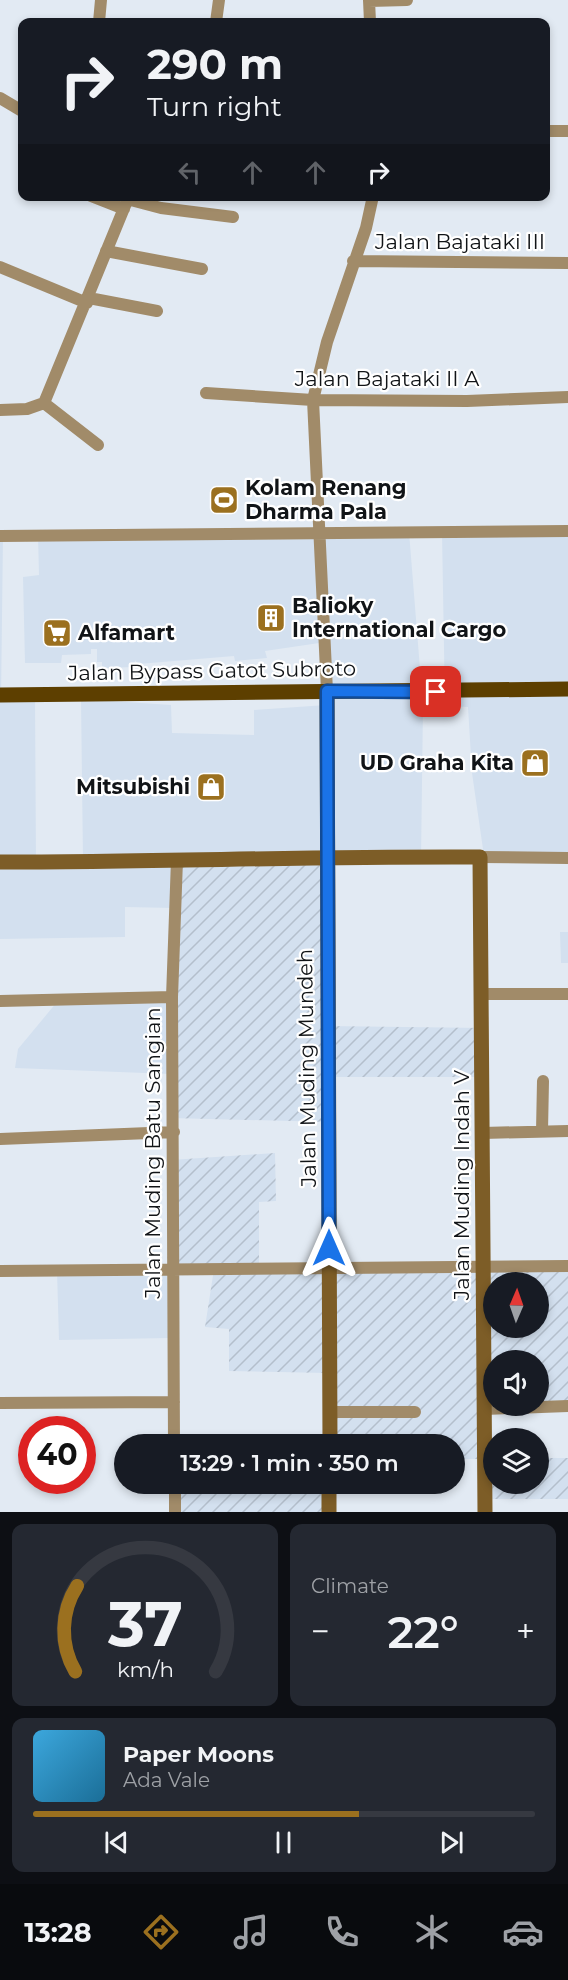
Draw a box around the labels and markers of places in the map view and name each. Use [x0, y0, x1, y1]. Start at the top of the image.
place label: Kolam Renang Dharma Pala [245, 475, 407, 524]
sports icon: Kolam Renang Dharma Pala [208, 484, 240, 516]
place label: Balioky International Cargo [292, 593, 506, 642]
building icon: Balioky International Cargo [255, 602, 287, 634]
supermarket icon: Alfamart [41, 617, 73, 649]
place label: Alfamart [77, 620, 175, 645]
pin [410, 666, 461, 717]
shop icon: UD Graha Kita [519, 747, 551, 779]
place label: UD Graha Kita [360, 750, 514, 775]
shop icon: Mitsubishi [195, 771, 227, 803]
place label: Mitsubishi [76, 774, 190, 799]

